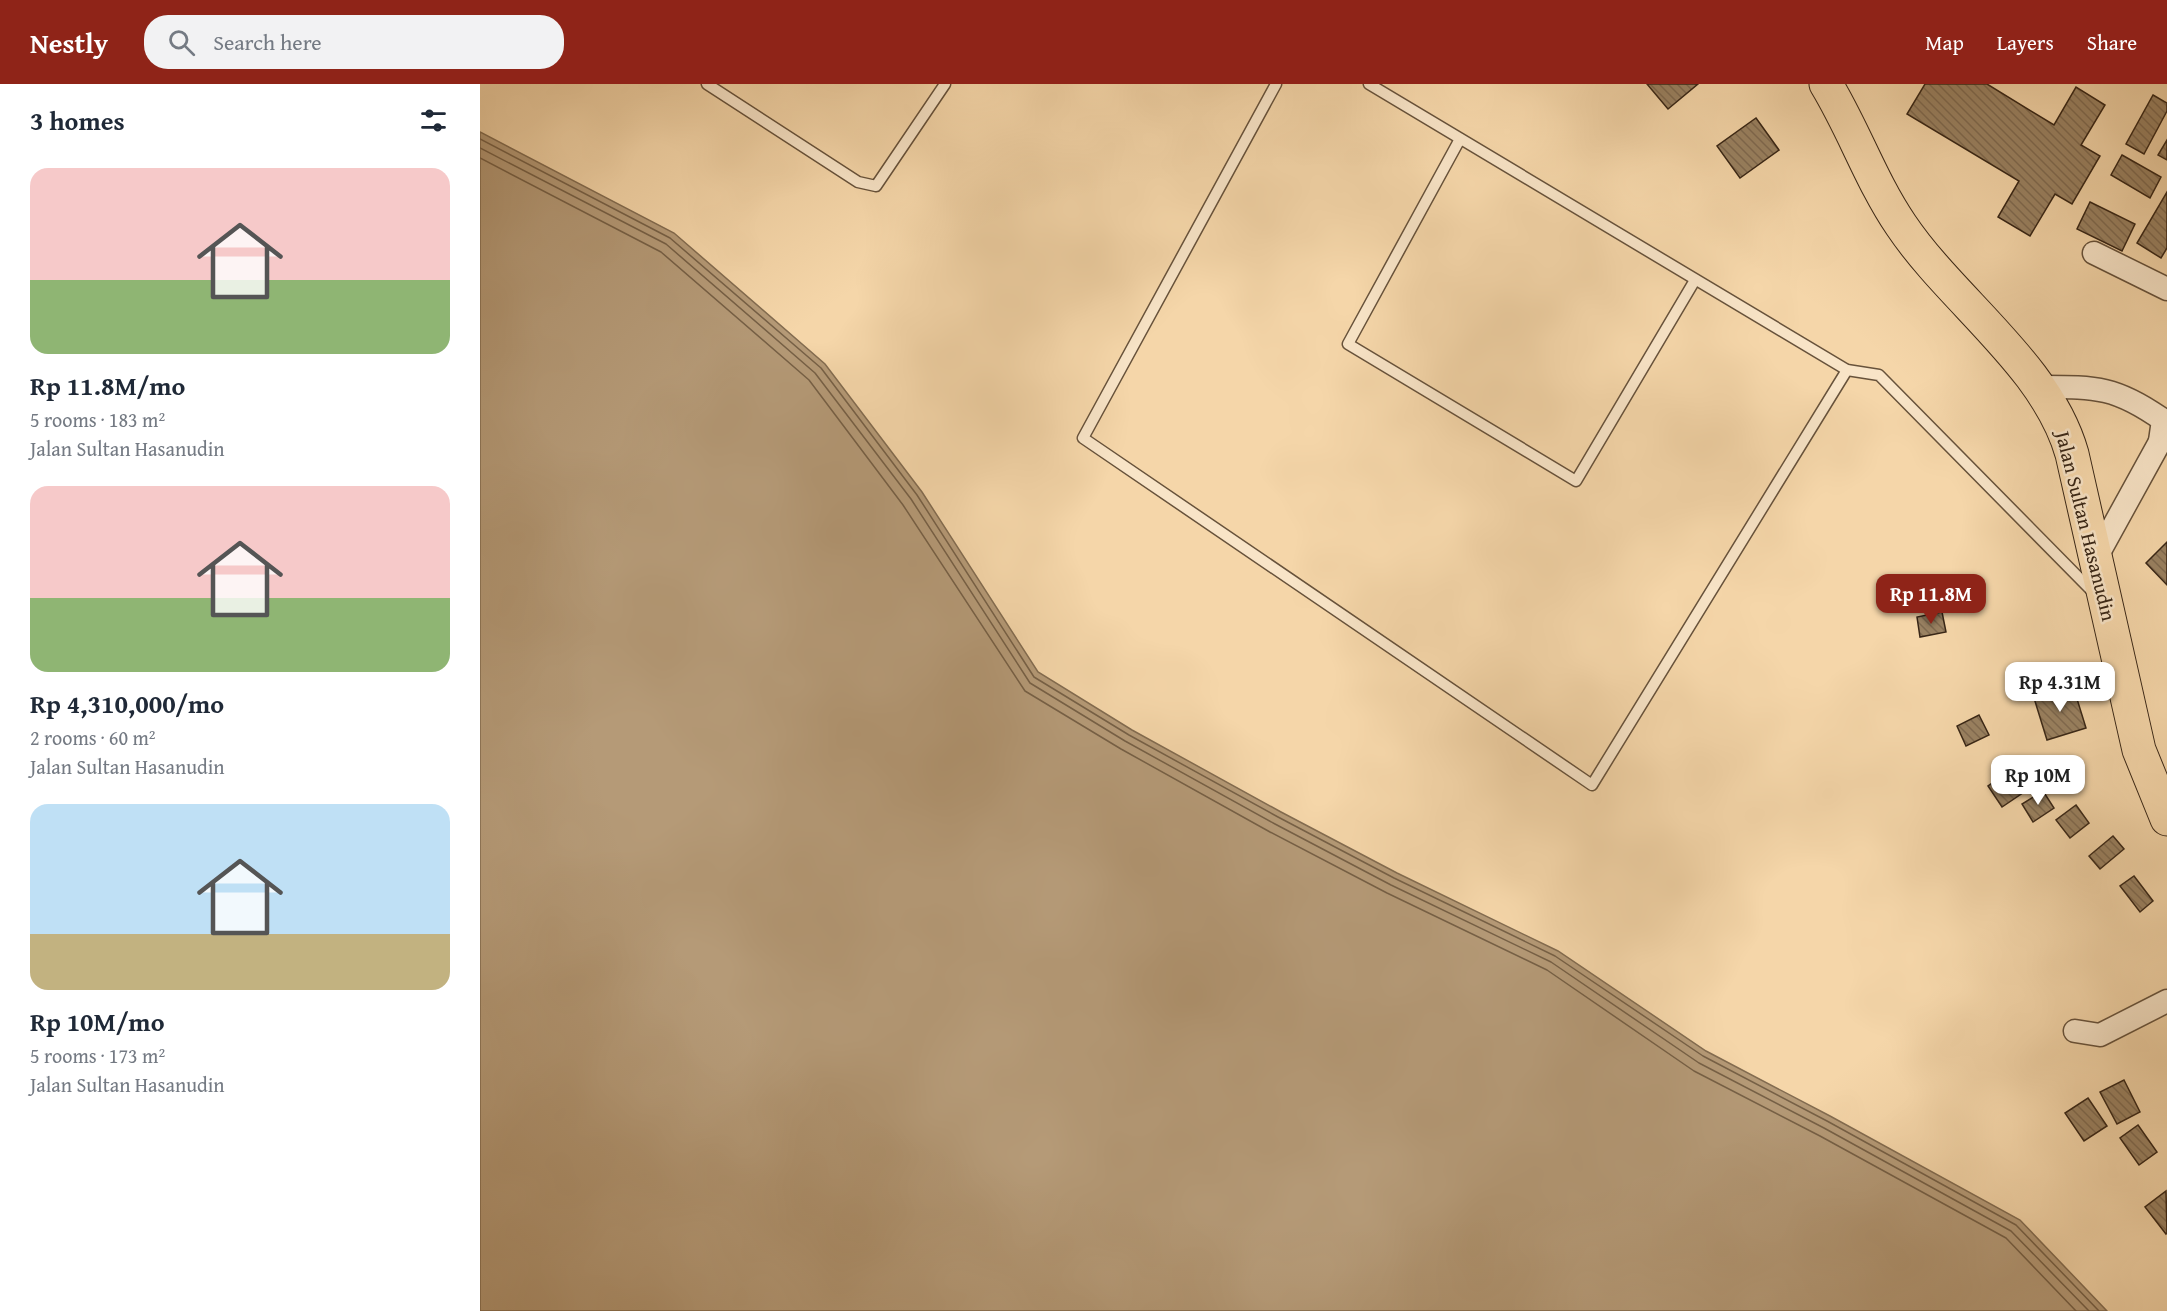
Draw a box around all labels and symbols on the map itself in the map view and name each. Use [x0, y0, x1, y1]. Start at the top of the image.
street label: Jalan Sultan Hasanudin [2048, 425, 2124, 624]
pin: Rp 11.8M [1869, 574, 1993, 625]
pin: Rp 4.31M [1998, 662, 2122, 713]
pin: Rp 10M [1989, 755, 2087, 806]

